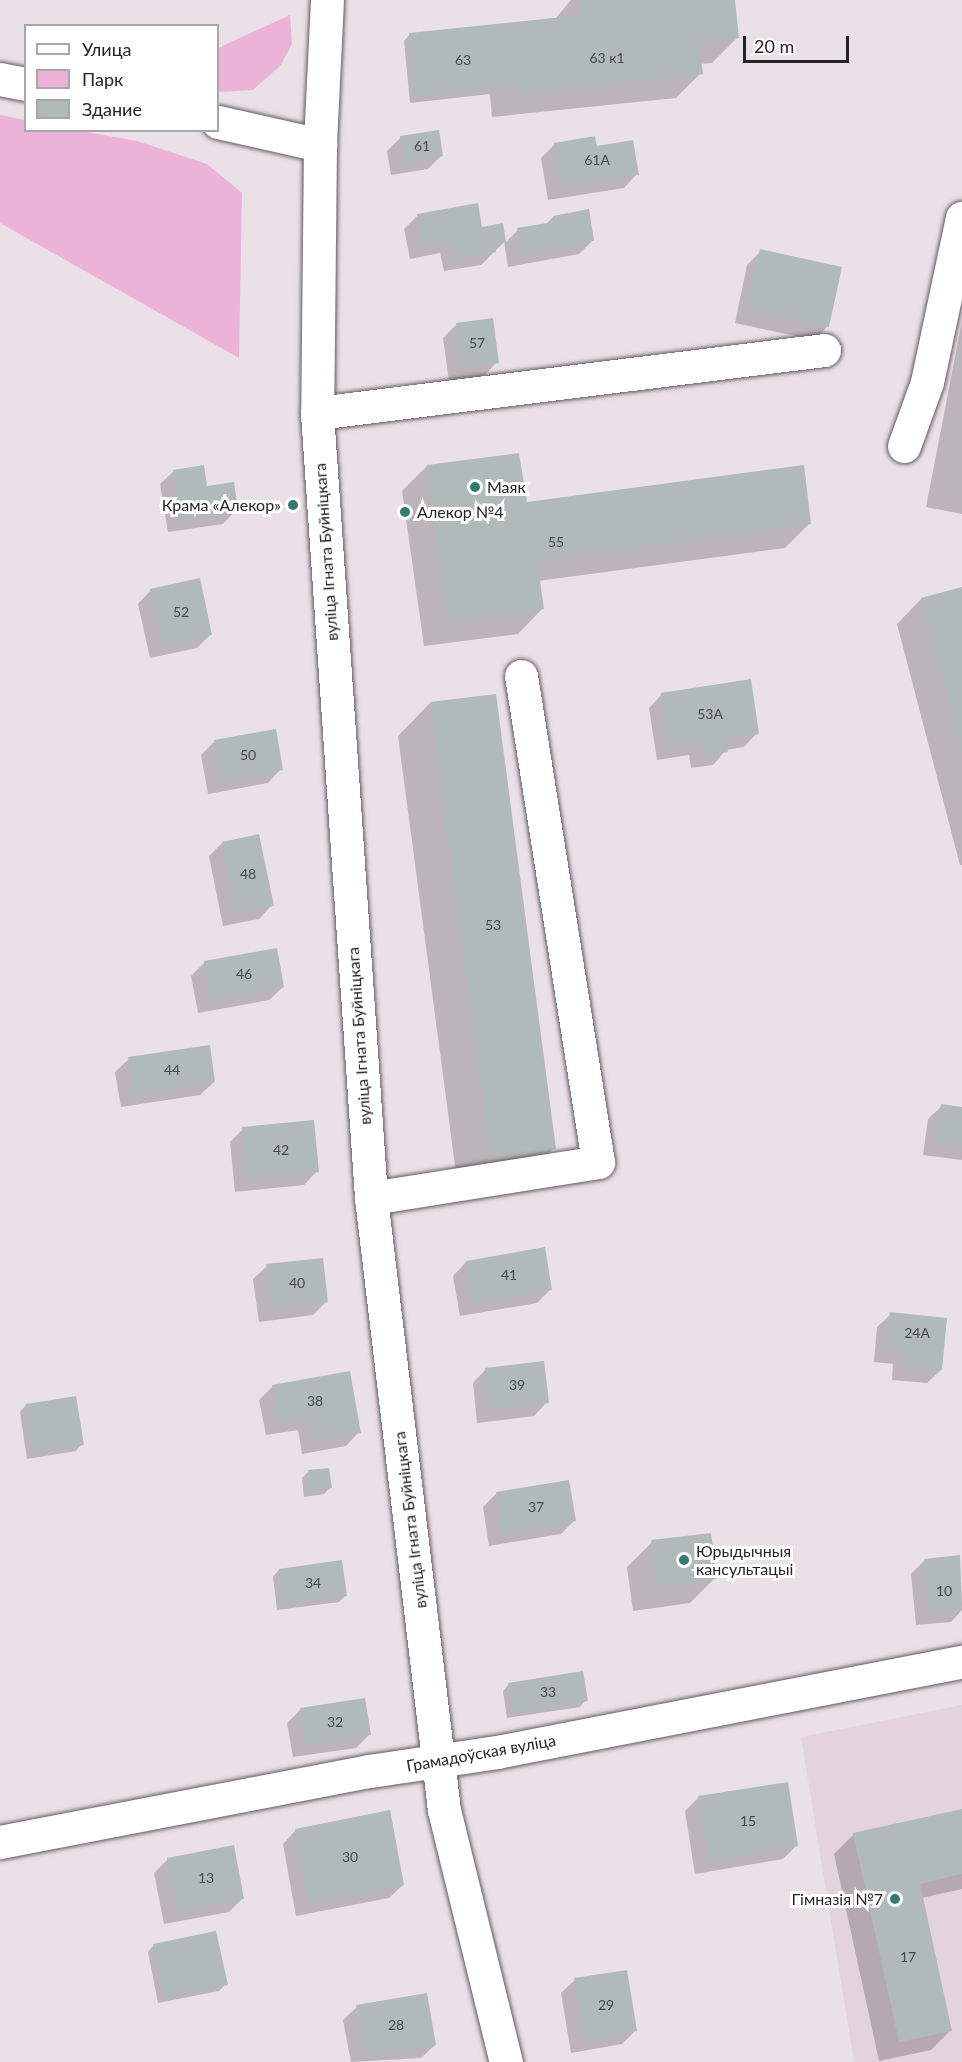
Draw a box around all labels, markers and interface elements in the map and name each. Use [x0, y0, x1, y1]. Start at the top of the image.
legend [24, 24, 219, 132]
scale bar [746, 24, 852, 62]
text: 20 m [754, 35, 794, 57]
text: Улица [82, 38, 132, 60]
house number: 63 к1 [589, 50, 625, 66]
house number: 63 [455, 52, 471, 68]
text: Парк [82, 68, 123, 90]
text: Здание [82, 98, 142, 120]
house number: 61 [414, 138, 430, 154]
house number: 61А [584, 152, 610, 168]
house number: 57 [469, 335, 485, 351]
street label: вуліца Ігната Буйніцкага [310, 462, 342, 642]
place label: Маяк [487, 477, 526, 497]
marker: Маяк [468, 480, 482, 494]
place label: Крама «Алекор» [162, 495, 281, 515]
marker: Крама «Алекор» [286, 498, 300, 512]
place label: Алекор №4 [417, 502, 504, 522]
marker: Алекор №4 [398, 505, 412, 519]
house number: 55 [548, 534, 564, 550]
house number: 52 [173, 604, 189, 620]
house number: 53А [697, 706, 723, 722]
house number: 50 [240, 747, 256, 763]
house number: 48 [240, 866, 256, 882]
house number: 53 [485, 917, 501, 933]
street label: вуліца Ігната Буйніцкага [343, 946, 375, 1126]
house number: 46 [236, 966, 252, 982]
house number: 44 [164, 1062, 180, 1078]
house number: 42 [273, 1142, 289, 1158]
house number: 41 [501, 1267, 517, 1283]
house number: 40 [289, 1275, 305, 1291]
house number: 24А [904, 1325, 930, 1341]
house number: 39 [509, 1377, 525, 1393]
house number: 38 [307, 1393, 323, 1409]
street label: вуліца Ігната Буйніцкага [390, 1430, 430, 1610]
house number: 37 [528, 1499, 544, 1515]
place label: Юрыдычныя кансультацыі [696, 1541, 793, 1579]
marker: Юрыдычныя кансультацыі [677, 1553, 691, 1567]
house number: 34 [305, 1575, 321, 1591]
house number: 10 [936, 1583, 952, 1599]
house number: 33 [540, 1684, 556, 1700]
house number: 32 [327, 1714, 343, 1730]
street label: Грамадоўская вуліца [405, 1730, 557, 1776]
house number: 15 [740, 1813, 756, 1829]
house number: 30 [342, 1849, 358, 1865]
house number: 13 [198, 1870, 214, 1886]
place label: Гімназія №7 [792, 1889, 883, 1909]
marker: Гімназія №7 [888, 1892, 902, 1906]
house number: 17 [900, 1949, 916, 1965]
house number: 29 [598, 1997, 614, 2013]
house number: 28 [388, 2017, 404, 2033]

